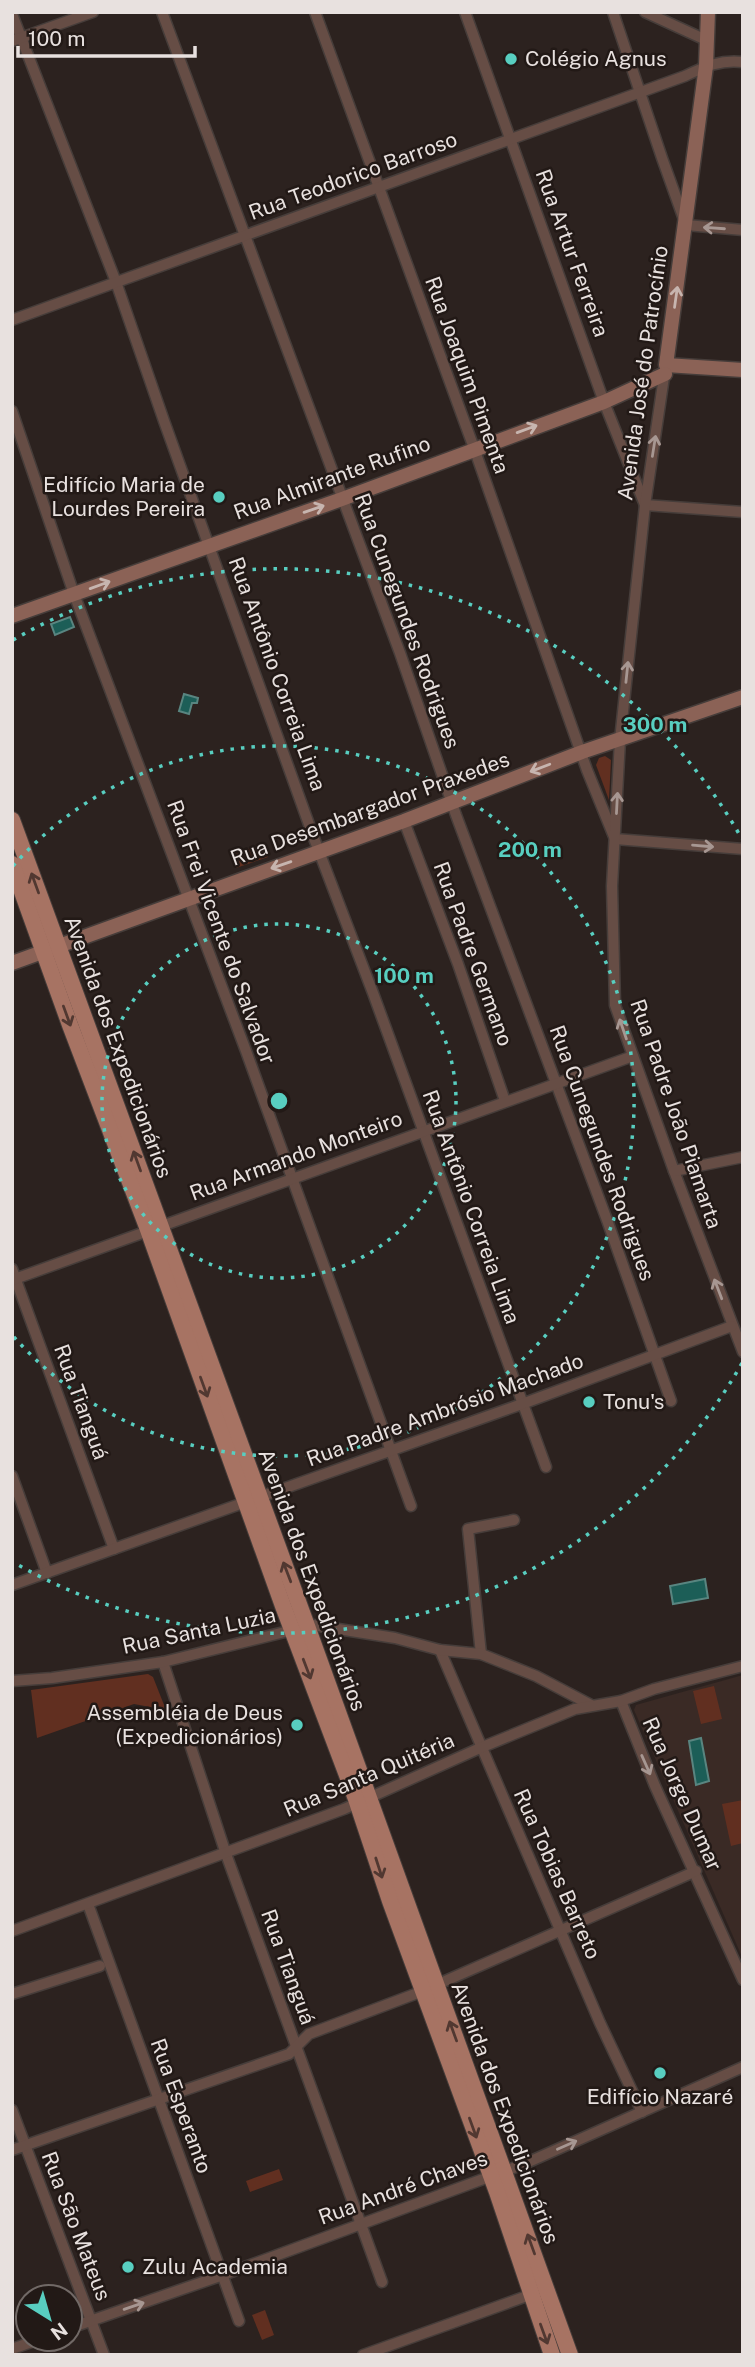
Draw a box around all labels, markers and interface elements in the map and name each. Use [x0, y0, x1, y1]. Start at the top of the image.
scale bar [18, 14, 194, 58]
text: 100 m [28, 26, 85, 51]
place label: Colégio Agnus [525, 46, 667, 71]
marker: Colégio Agnus [503, 51, 519, 67]
street label: Rua Teodorico Barroso [245, 126, 460, 225]
street label: Rua Artur Ferreira [531, 166, 614, 340]
one-way arrow [703, 221, 726, 234]
street label: Avenida José do Patrocínio [612, 244, 673, 502]
street label: Rua Joaquim Pimenta [420, 273, 515, 477]
one-way arrow [670, 286, 683, 309]
one-way arrow [516, 422, 538, 434]
street label: Rua Almirante Rufino [230, 430, 434, 525]
one-way arrow [648, 435, 661, 458]
place label: Edifício Maria de Lourdes Pereira [43, 472, 205, 521]
marker: Edifício Maria de Lourdes Pereira [211, 489, 227, 505]
street label: Rua Cunegundes Rodrigues [350, 490, 465, 752]
one-way arrow [302, 501, 324, 514]
street label: Rua Antônio Correia Lima [223, 554, 331, 794]
one-way arrow [88, 578, 110, 590]
one-way arrow [621, 661, 634, 683]
text: 300 m [623, 712, 687, 737]
street label: Rua Desembargador Praxedes [227, 746, 513, 871]
one-way arrow [529, 763, 551, 776]
one-way arrow [611, 792, 624, 815]
street label: Rua Frei Vicente do Salvador [162, 796, 281, 1067]
text: 200 m [498, 837, 562, 862]
one-way arrow [692, 840, 714, 853]
street label: Rua Padre Germano [428, 858, 518, 1050]
one-way arrow [270, 860, 292, 872]
one-way arrow [28, 873, 40, 895]
street label: Avenida dos Expedicionários [59, 912, 178, 1181]
text: 100 m [374, 963, 434, 988]
street label: Rua Padre João Piamarta [625, 996, 728, 1232]
one-way arrow [61, 1005, 74, 1027]
one-way arrow [616, 1019, 628, 1041]
street label: Rua Cunegundes Rodrigues [545, 1022, 660, 1284]
street label: Rua Antônio Correia Lima [417, 1087, 525, 1327]
centre of rings [267, 1089, 291, 1113]
street label: Rua Armando Monteiro [186, 1105, 405, 1206]
one-way arrow [130, 1151, 143, 1173]
one-way arrow [711, 1278, 724, 1300]
street label: Rua Tianguá [49, 1341, 114, 1463]
street label: Rua Padre Ambrósio Machado [303, 1348, 587, 1471]
one-way arrow [199, 1375, 211, 1397]
place label: Tonu's [603, 1389, 664, 1414]
marker: Tonu's [581, 1394, 597, 1410]
street label: Avenida dos Expedicionários [253, 1445, 372, 1714]
one-way arrow [280, 1562, 292, 1584]
street label: Rua Santa Luzia [120, 1602, 278, 1659]
one-way arrow [301, 1658, 314, 1680]
place label: Assembléia de Deus (Expedicionários) [87, 1700, 283, 1749]
street label: Rua Jorge Dumar [637, 1713, 727, 1874]
marker: Assembléia de Deus (Expedicionários) [289, 1717, 305, 1733]
street label: Rua Santa Quitéria [280, 1727, 458, 1822]
one-way arrow [640, 1753, 653, 1775]
street label: Rua Tobias Barreto [509, 1785, 606, 1963]
one-way arrow [374, 1856, 386, 1878]
street label: Rua Tianguá [256, 1906, 321, 2028]
street label: Avenida dos Expedicionários [446, 1978, 565, 2247]
one-way arrow [446, 2020, 458, 2042]
street label: Rua Esperanto [145, 2035, 217, 2177]
marker: Edifício Nazaré [652, 2065, 668, 2081]
place label: Edifício Nazaré [587, 2084, 733, 2109]
one-way arrow [468, 2116, 480, 2138]
one-way arrow [556, 2138, 578, 2151]
street label: Rua André Chaves [315, 2145, 491, 2230]
street label: Rua São Mateus [37, 2148, 116, 2304]
one-way arrow [523, 2234, 536, 2256]
place label: Zulu Academia [142, 2254, 288, 2279]
marker: Zulu Academia [120, 2259, 136, 2275]
north arrow [14, 2283, 84, 2353]
one-way arrow [123, 2299, 145, 2311]
text: N [47, 2318, 72, 2345]
one-way arrow [539, 2322, 551, 2344]

